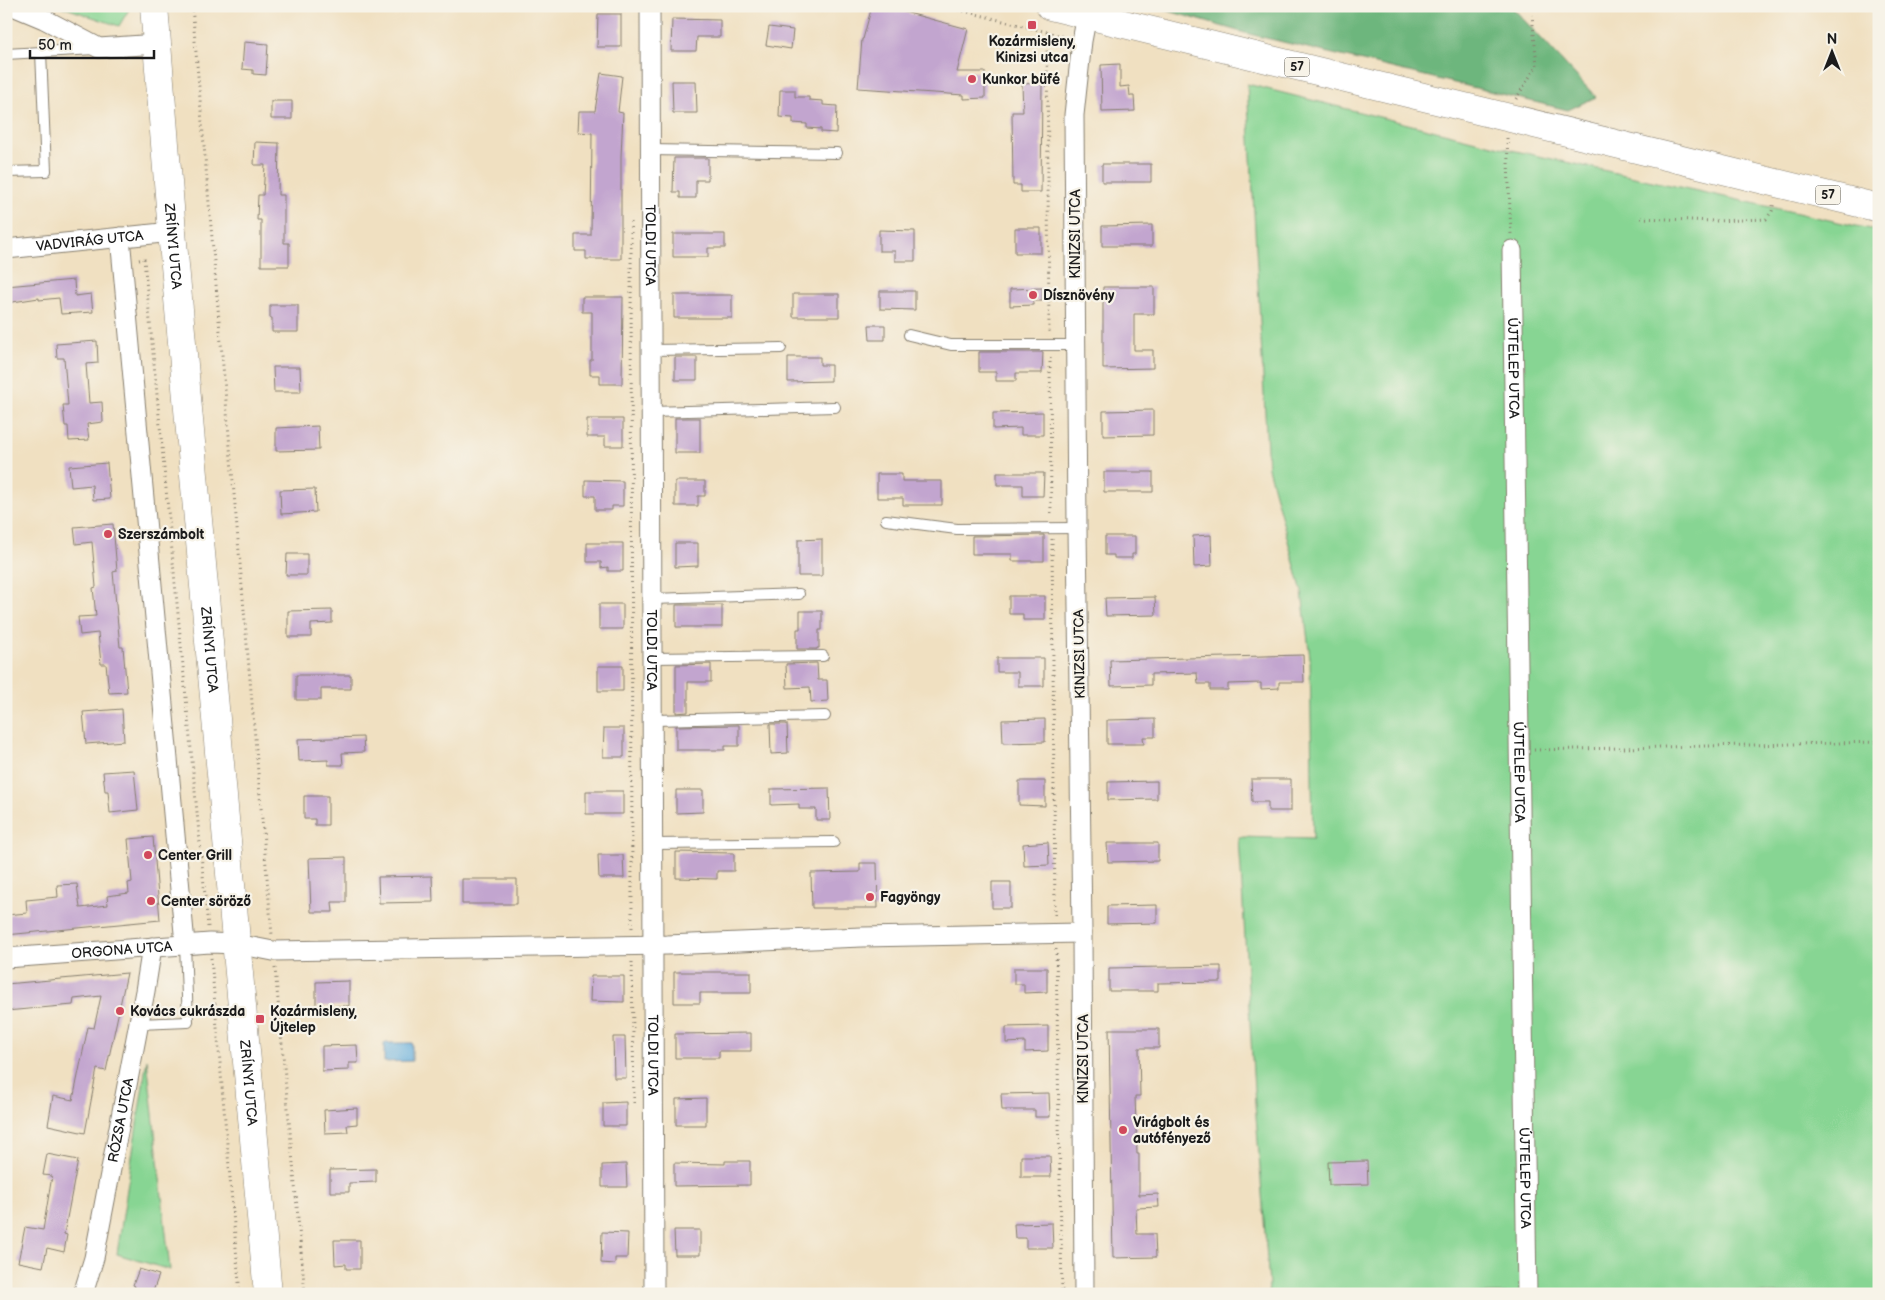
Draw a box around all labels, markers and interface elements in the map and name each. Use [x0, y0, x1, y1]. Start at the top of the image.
marker: Kozármisleny, Kinizsi utca [1026, 19, 1038, 31]
scale bar [30, 28, 154, 60]
north arrow [1808, 28, 1858, 78]
text: N [1827, 31, 1837, 48]
place label: Kozármisleny, Kinizsi utca [988, 33, 1076, 66]
text: 50 m [38, 36, 72, 55]
road number: 57 [1284, 58, 1310, 76]
place label: Kunkor büfé [982, 71, 1061, 88]
marker: Kunkor büfé [966, 73, 978, 85]
road number: 57 [1816, 186, 1840, 204]
street label: KINIZSI UTCA [1067, 189, 1084, 279]
street label: ZRÍNYI UTCA [161, 202, 185, 290]
street label: TOLDI UTCA [642, 205, 659, 286]
street label: VADVIRÁG UTCA [35, 227, 145, 255]
place label: Dísznövény [1043, 287, 1115, 304]
marker: Dísznövény [1027, 289, 1039, 301]
street label: ÚJTELEP UTCA [1504, 317, 1522, 419]
place label: Szerszámbolt [118, 526, 204, 543]
marker: Szerszámbolt [102, 528, 114, 540]
street label: ZRÍNYI UTCA [197, 605, 222, 694]
street label: KINIZSI UTCA [1070, 609, 1089, 699]
street label: TOLDI UTCA [643, 610, 660, 691]
street label: ÚJTELEP UTCA [1510, 721, 1528, 823]
place label: Center Grill [158, 847, 232, 864]
marker: Center Grill [142, 849, 154, 861]
place label: Fagyöngy [880, 889, 941, 906]
marker: Fagyöngy [864, 891, 876, 903]
place label: Center söröző [161, 893, 251, 910]
marker: Center söröző [145, 895, 157, 907]
street label: ORGONA UTCA [71, 938, 173, 962]
place label: Kovács cukrászda [130, 1003, 245, 1020]
place label: Kozármisleny, Újtelep [270, 1003, 357, 1036]
marker: Kovács cukrászda [114, 1005, 126, 1017]
marker: Kozármisleny, Újtelep [254, 1013, 266, 1025]
street label: KINIZSI UTCA [1075, 1014, 1092, 1104]
street label: TOLDI UTCA [644, 1015, 661, 1096]
street label: ZRÍNYI UTCA [236, 1038, 261, 1127]
street label: RÓZSA UTCA [104, 1076, 137, 1164]
place label: Virágbolt és autófényező [1133, 1114, 1211, 1147]
marker: Virágbolt és autófényező [1117, 1124, 1129, 1136]
street label: ÚJTELEP UTCA [1516, 1127, 1534, 1229]

